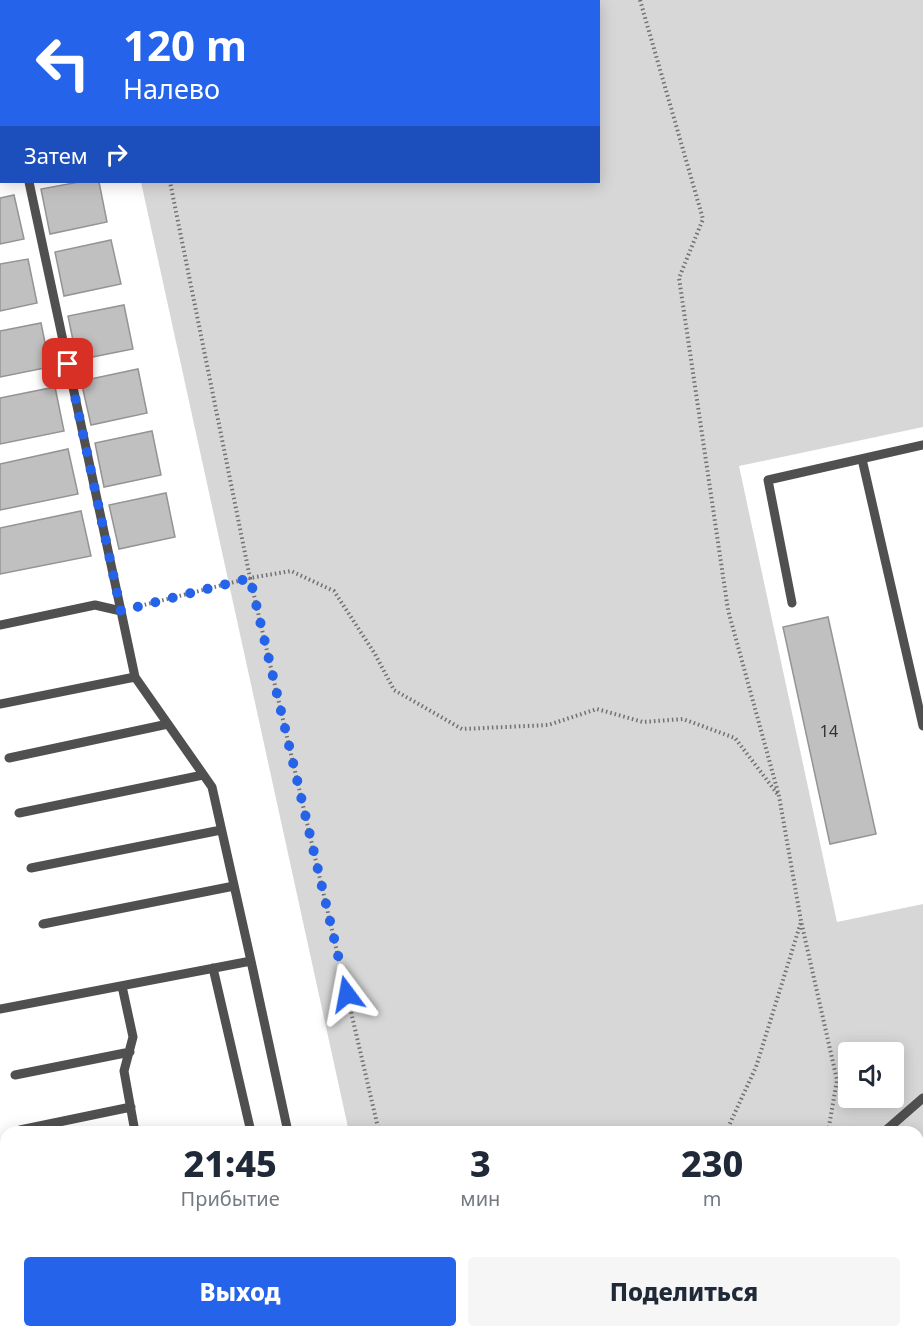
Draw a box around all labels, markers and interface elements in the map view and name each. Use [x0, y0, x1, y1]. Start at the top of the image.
text: 120 m [123, 16, 247, 73]
icon: left [24, 24, 102, 102]
text: Налево [123, 70, 220, 107]
icon: right [100, 138, 133, 171]
text: Затем [24, 140, 88, 170]
pin [42, 338, 93, 389]
icon: arrive [51, 347, 84, 380]
house number: 14 [820, 720, 838, 742]
position arrow [315, 962, 379, 1026]
map controls [838, 1042, 904, 1108]
button: sound [838, 1042, 904, 1108]
text: 21:45 [183, 1139, 277, 1188]
text: 3 [470, 1139, 491, 1188]
text: 230 [681, 1139, 743, 1188]
text: Прибытие [181, 1185, 280, 1212]
text: мин [460, 1185, 500, 1212]
text: m [703, 1185, 722, 1212]
button: Выход [24, 1257, 456, 1326]
button: Поделиться [468, 1257, 900, 1326]

